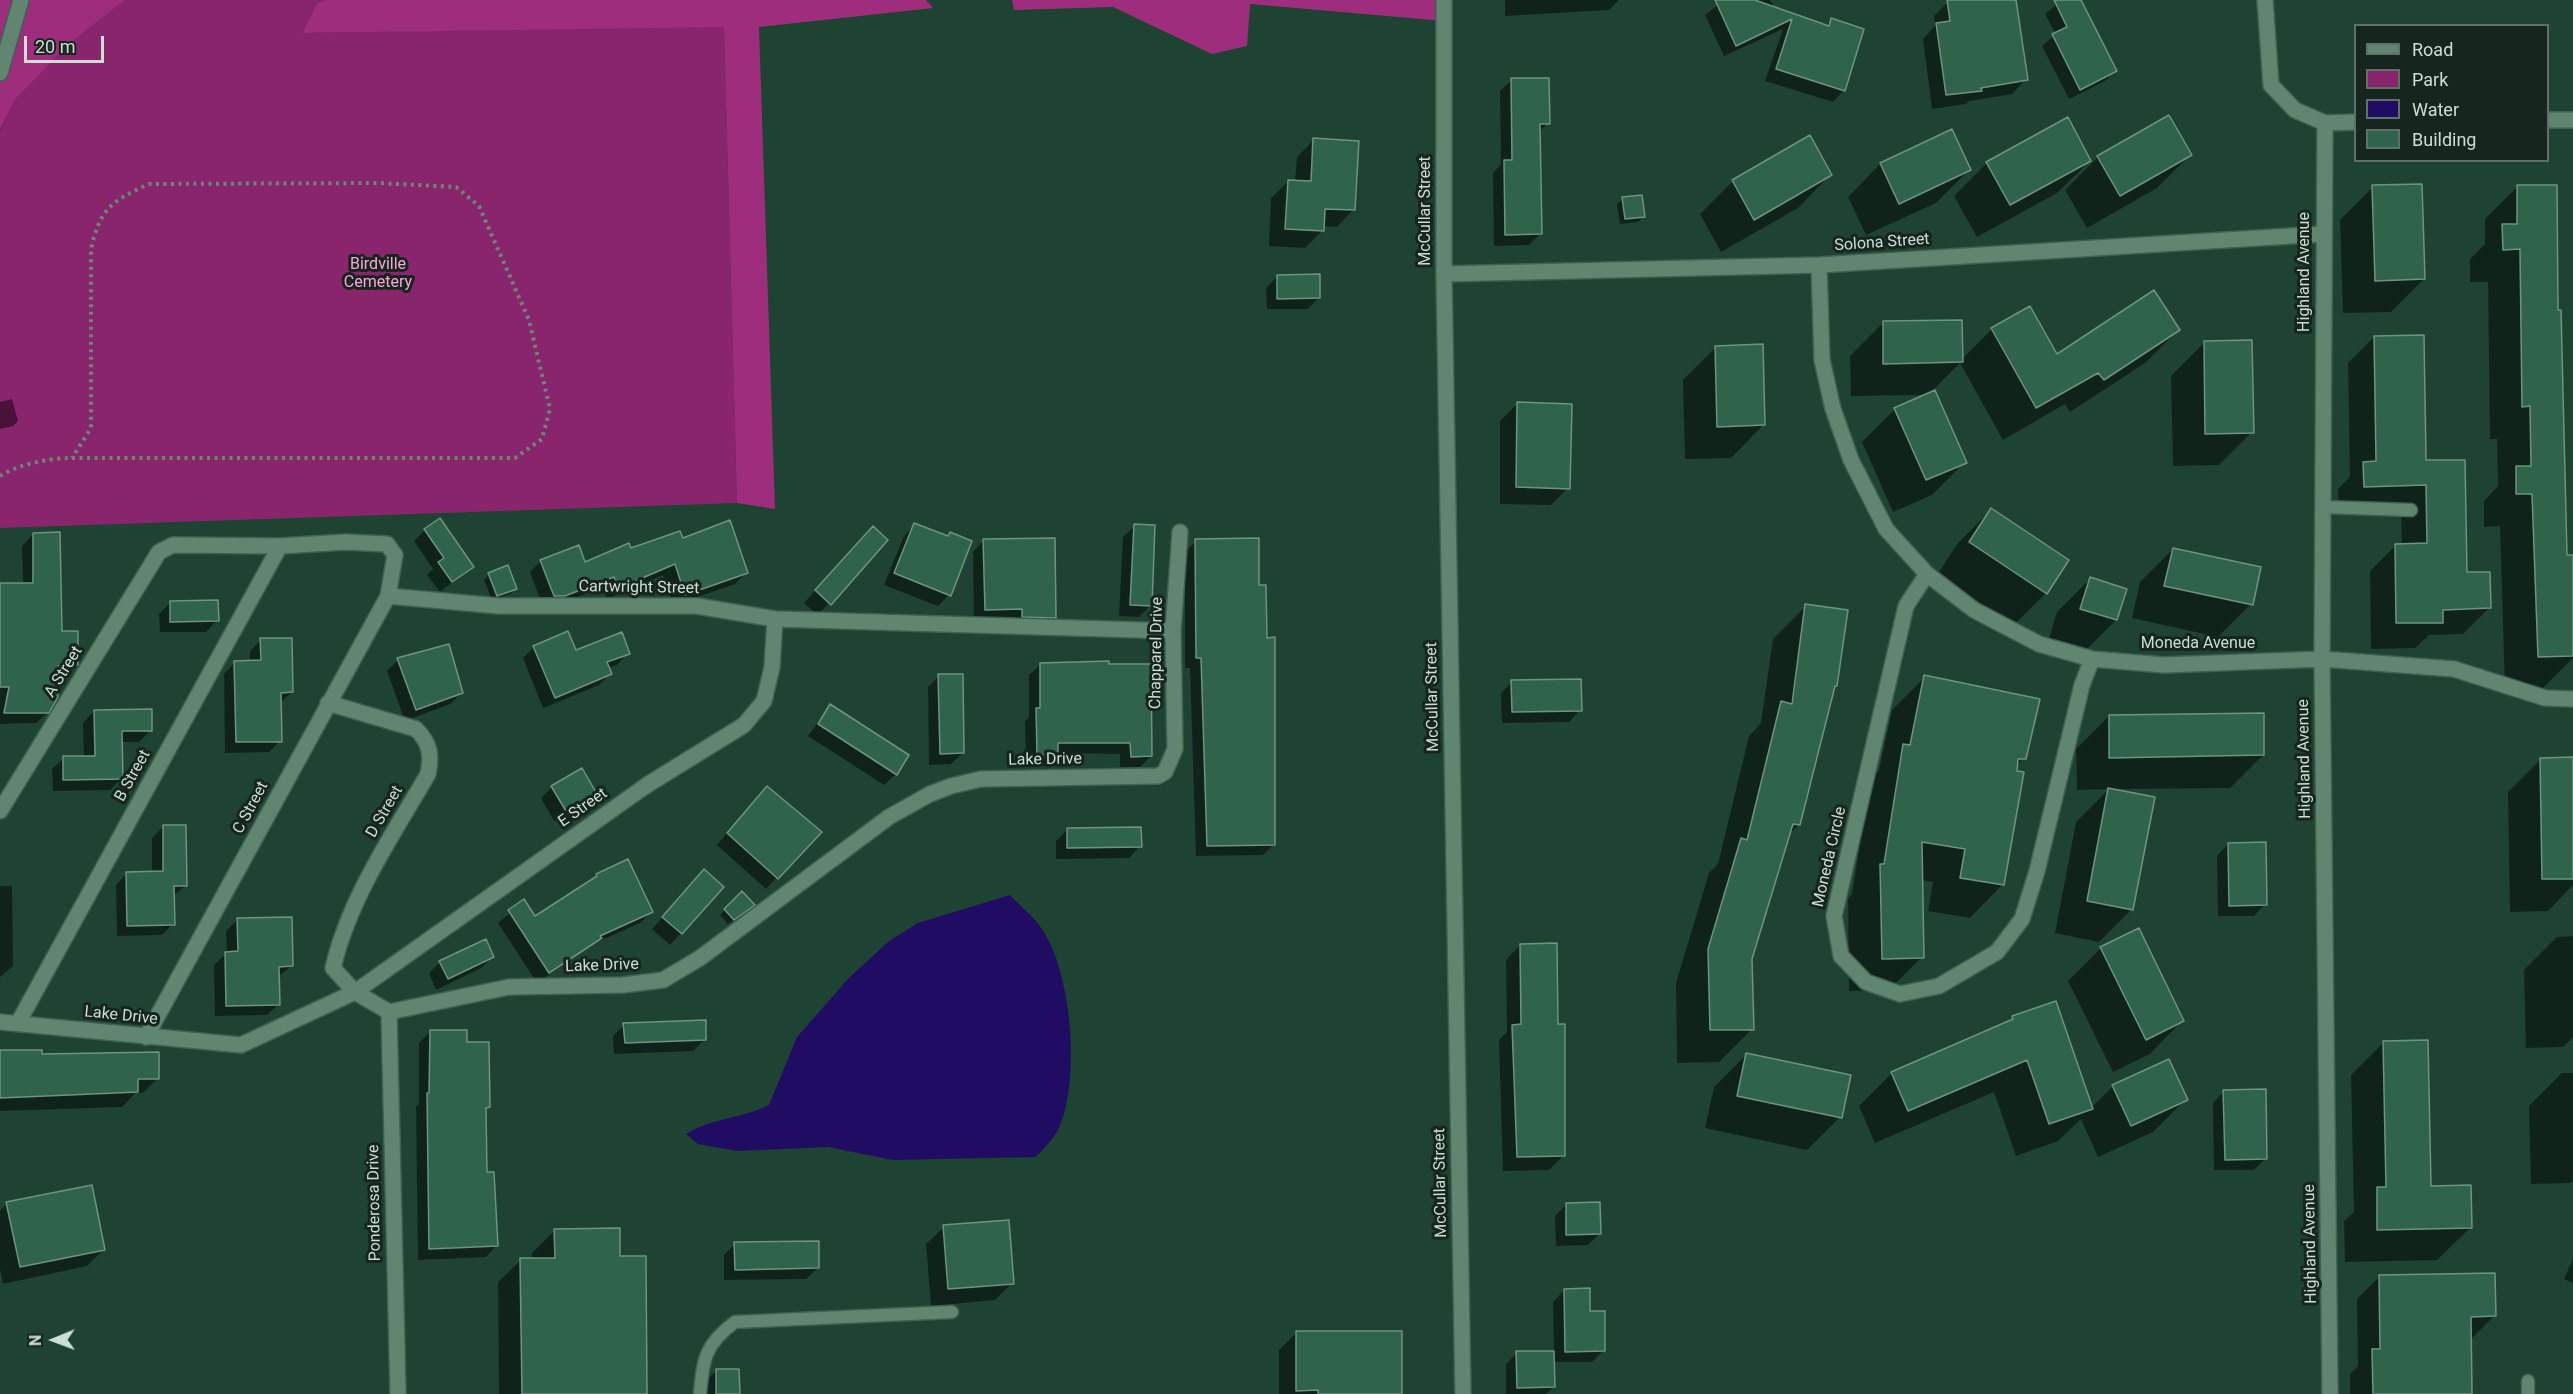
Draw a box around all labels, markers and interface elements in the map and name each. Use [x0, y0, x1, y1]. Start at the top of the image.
scale bar [27, 24, 106, 62]
legend [2354, 24, 2549, 162]
text: 20 m [35, 36, 75, 57]
text: Road [2412, 39, 2453, 60]
text: Park [2412, 69, 2448, 90]
text: Water [2412, 99, 2459, 120]
text: Building [2412, 129, 2476, 150]
street label: McCullar Street [1416, 156, 1436, 266]
street label: Highland Avenue [2295, 212, 2315, 332]
street label: Solona Street [1834, 230, 1930, 256]
park label: Birdville Cemetery [344, 255, 412, 293]
street label: Cartwright Street [578, 577, 700, 599]
street label: Chapparel Drive [1146, 597, 1168, 709]
street label: Moneda Avenue [2141, 634, 2255, 654]
street label: McCullar Street [1422, 642, 1444, 752]
street label: A Street [41, 643, 87, 701]
street label: Highland Avenue [2294, 699, 2316, 819]
street label: B Street [111, 747, 155, 805]
street label: Lake Drive [1008, 750, 1082, 770]
street label: C Street [229, 779, 273, 837]
street label: D Street [363, 783, 407, 841]
street label: E Street [555, 784, 611, 832]
street label: Moneda Circle [1809, 805, 1851, 909]
street label: Lake Drive [565, 955, 639, 977]
street label: Lake Drive [83, 1003, 159, 1029]
street label: McCullar Street [1430, 1128, 1452, 1238]
street label: Ponderosa Drive [364, 1144, 386, 1262]
street label: Highland Avenue [2300, 1184, 2322, 1304]
north arrow [24, 1310, 84, 1370]
text: N [26, 1335, 45, 1346]

